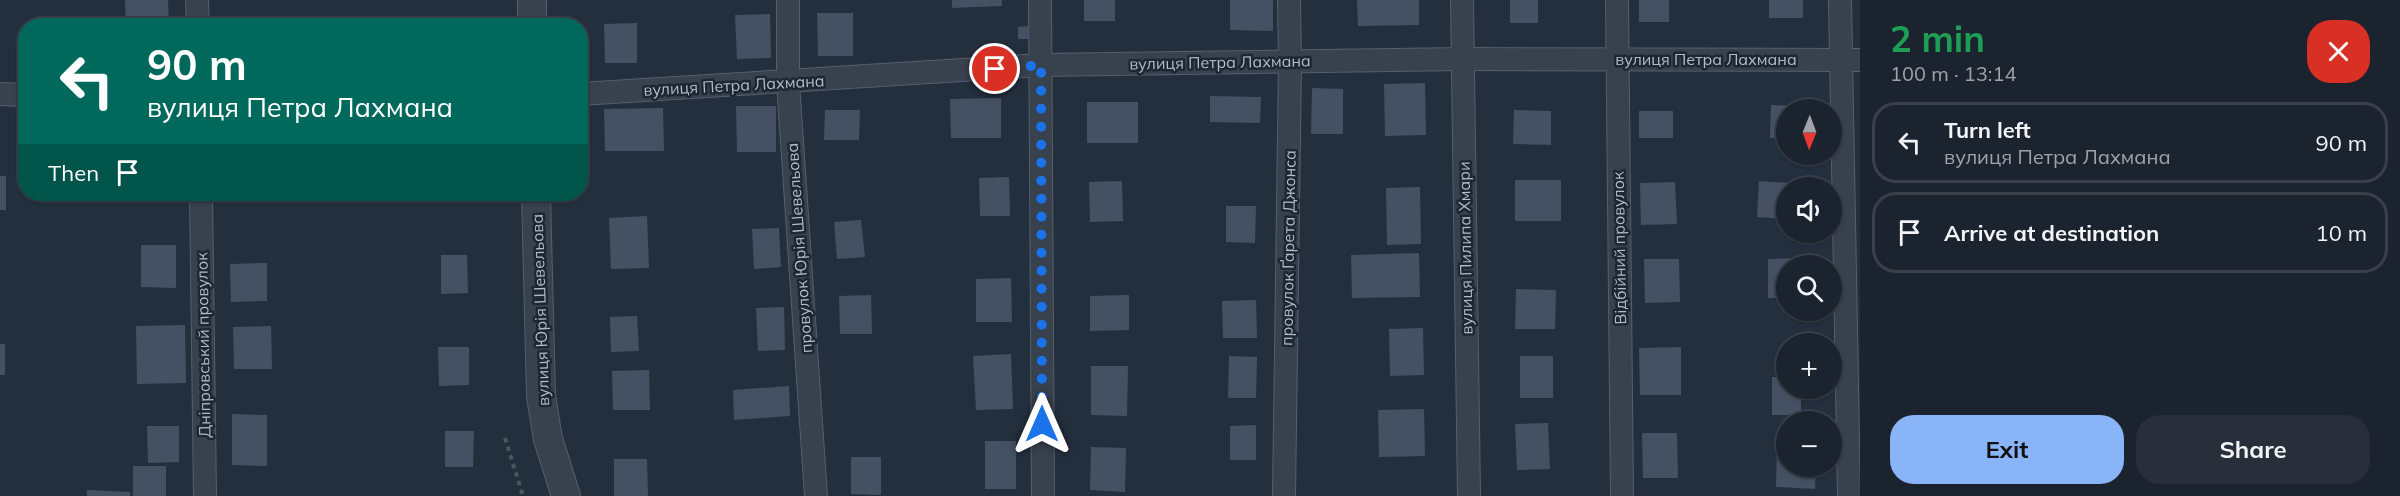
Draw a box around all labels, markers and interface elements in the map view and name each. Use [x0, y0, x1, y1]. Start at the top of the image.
text: 2 min [1890, 16, 1985, 61]
button: close [2307, 20, 2370, 83]
text: 90 m [147, 38, 247, 91]
icon: left [48, 42, 126, 120]
pin [969, 43, 1020, 94]
street label: вулиця Петра Лахмана [1615, 49, 1797, 69]
street label: вулиця Петра Лахмана [1129, 50, 1311, 74]
icon: arrive [978, 52, 1011, 85]
text: 100 m · 13:14 [1890, 61, 2016, 86]
street label: вулиця Петра Лахмана [643, 70, 825, 100]
text: вулиця Петра Лахмана [147, 90, 453, 124]
north arrow [1776, 99, 1842, 165]
map controls [1776, 99, 1842, 477]
text: Turn left [1944, 116, 2031, 144]
icon: left [1893, 126, 1926, 159]
text: 90 m [2316, 129, 2367, 157]
street label: провулок Юрія Шевельова [782, 142, 816, 354]
text: вулиця Петра Лахмана [1944, 144, 2171, 169]
street label: провулок Ґарета Джонса [1276, 150, 1300, 346]
icon: arrive [111, 156, 144, 189]
text: Then [48, 159, 99, 187]
street label: вулиця Пилипа Хмари [1453, 161, 1477, 335]
street label: Відбійний провулок [1608, 171, 1630, 325]
button: sound [1776, 177, 1842, 243]
street label: вулиця Юрія Шевельова [527, 214, 553, 406]
icon: arrive [1893, 216, 1926, 249]
text: Arrive at destination [1944, 219, 2159, 247]
text: 10 m [2316, 219, 2367, 247]
street label: Дніпровський провулок [191, 252, 215, 438]
button: search [1776, 255, 1842, 321]
button: + [1776, 333, 1842, 399]
position arrow [1010, 392, 1074, 456]
button: − [1776, 411, 1842, 477]
button: Exit [1890, 415, 2124, 484]
button: Share [2136, 415, 2370, 484]

